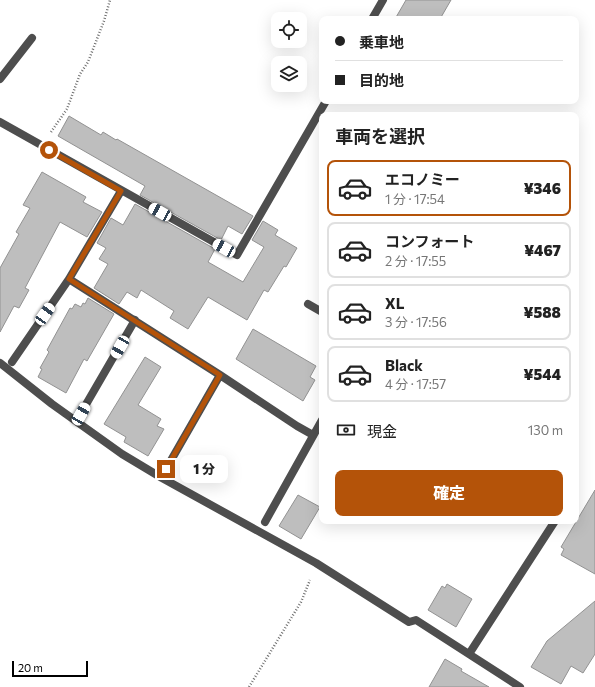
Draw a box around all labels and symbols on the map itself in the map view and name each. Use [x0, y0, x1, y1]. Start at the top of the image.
route start [40, 141, 58, 159]
car [147, 201, 173, 223]
car [211, 237, 237, 259]
car [33, 301, 57, 327]
car [109, 334, 131, 360]
car [70, 401, 92, 427]
callout: 1 分 [180, 455, 228, 483]
route end [157, 460, 175, 478]
scale bar [12, 659, 88, 678]

